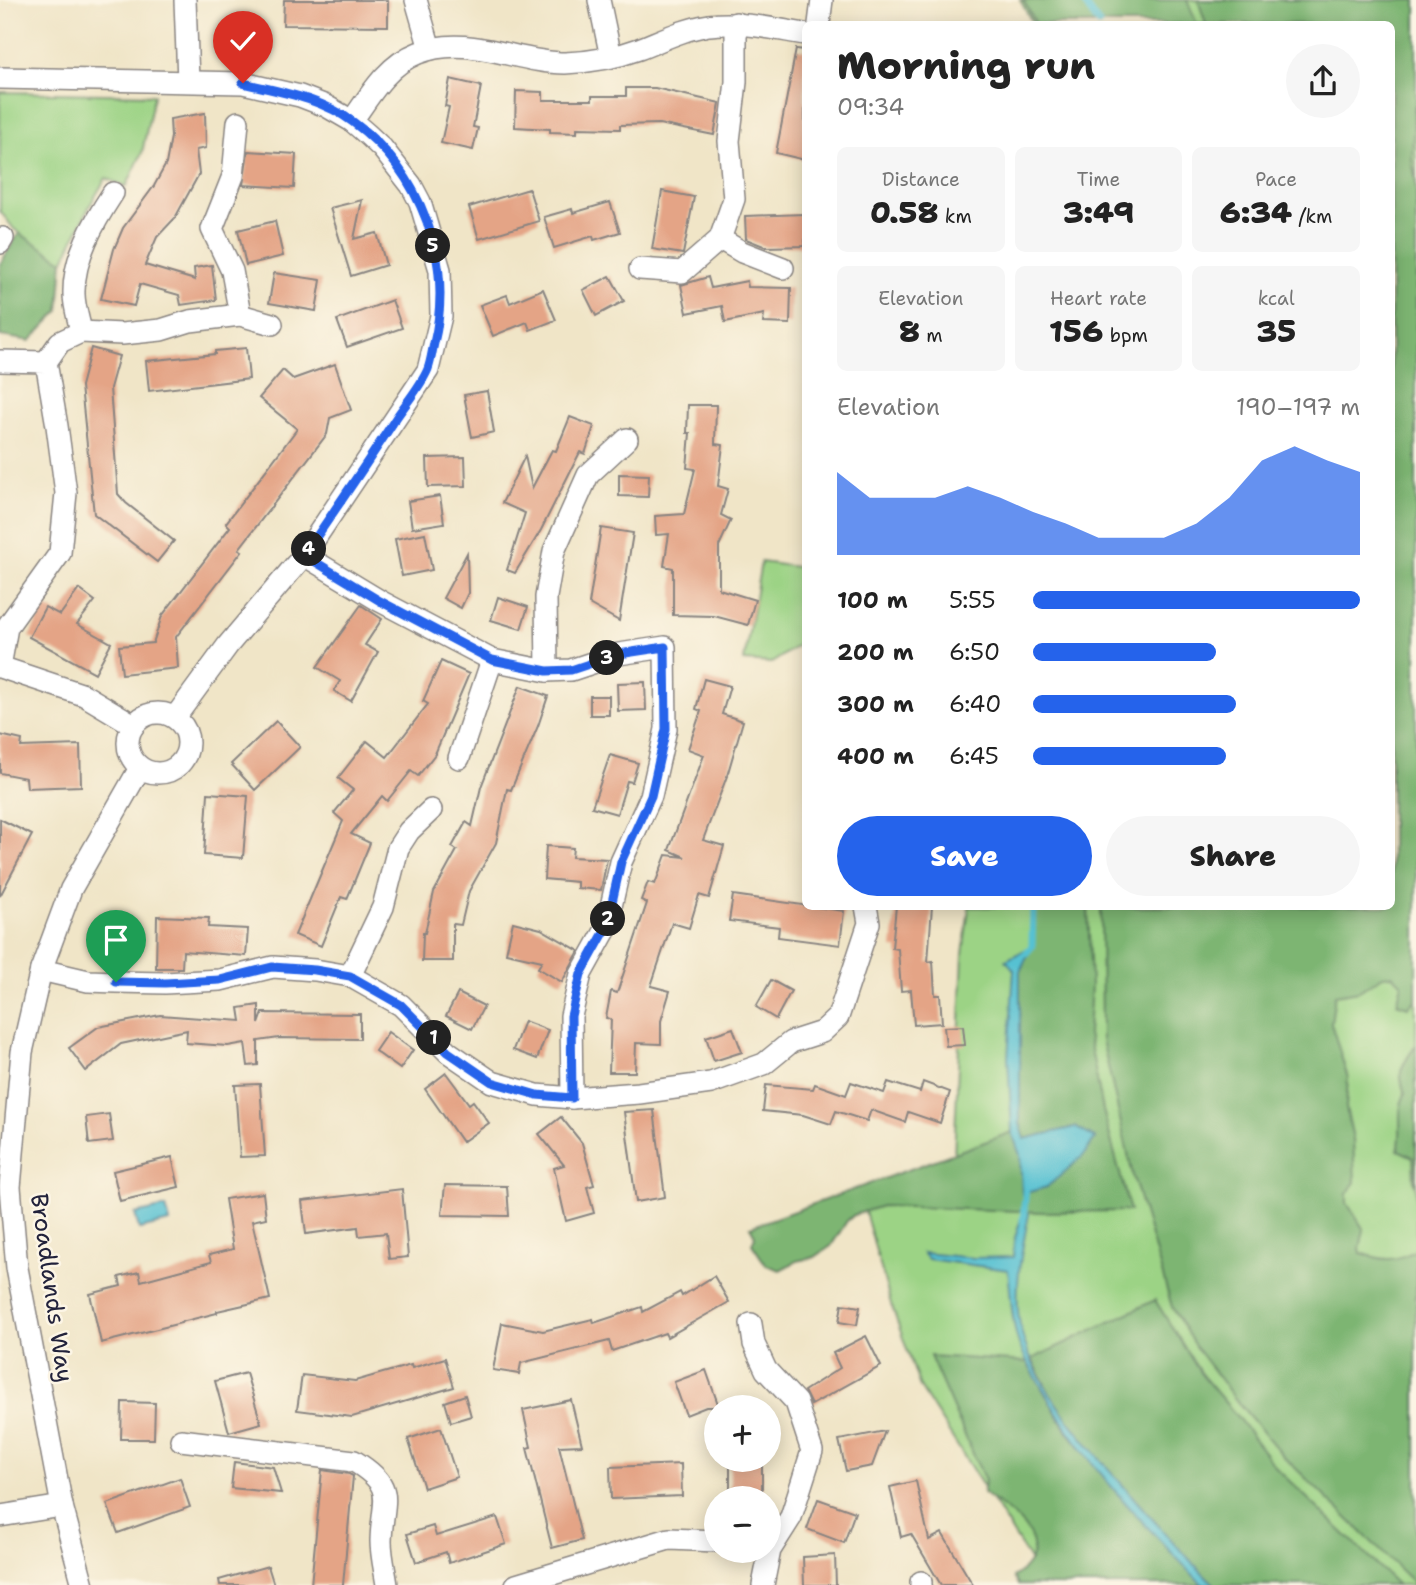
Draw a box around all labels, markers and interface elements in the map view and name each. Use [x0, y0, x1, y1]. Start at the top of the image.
pin [213, 11, 273, 83]
icon: check [224, 22, 262, 60]
text: Morning run [837, 40, 1095, 91]
button: share [1286, 44, 1360, 118]
text: 09:34 [837, 92, 904, 122]
text: Distance [882, 167, 960, 192]
text: Time [1077, 167, 1120, 192]
text: Pace [1255, 167, 1297, 192]
text: 0.58 [870, 192, 938, 233]
text: 3:49 [1063, 192, 1134, 233]
text: 6:34 [1220, 192, 1292, 233]
text: km [938, 204, 972, 229]
text: /km [1292, 204, 1333, 229]
pin: 5 [416, 229, 450, 264]
text: 5 [427, 233, 438, 258]
text: Elevation [878, 286, 963, 311]
text: Heart rate [1050, 286, 1147, 311]
text: kcal [1258, 286, 1295, 311]
text: 8 [899, 311, 920, 352]
text: 156 [1049, 311, 1103, 352]
text: 35 [1256, 311, 1296, 352]
text: m [920, 323, 943, 348]
text: bpm [1103, 323, 1148, 348]
text: Elevation [837, 392, 940, 422]
text: 190–197 m [1236, 392, 1360, 422]
pin: 4 [292, 532, 326, 566]
text: 4 [302, 536, 315, 561]
text: 100 m [837, 585, 908, 615]
text: 5:55 [949, 585, 995, 615]
text: 200 m [837, 637, 914, 667]
text: 6:50 [949, 637, 1000, 667]
pin: 3 [590, 640, 624, 676]
text: 3 [600, 645, 613, 670]
text: 300 m [837, 689, 914, 719]
text: 6:40 [949, 689, 1001, 719]
text: 400 m [837, 741, 914, 771]
text: 6:45 [949, 741, 999, 771]
button: Save [837, 816, 1092, 896]
button: Share [1106, 816, 1360, 896]
pin: 2 [590, 902, 626, 936]
text: 2 [601, 906, 614, 931]
pin [86, 910, 146, 982]
icon: arrive [97, 921, 135, 959]
pin: 1 [416, 1020, 452, 1056]
text: 1 [429, 1025, 438, 1050]
street label: Broadlands Way [23, 1191, 81, 1385]
map controls [704, 1395, 781, 1563]
button: + [704, 1395, 781, 1472]
button: − [704, 1486, 781, 1563]

